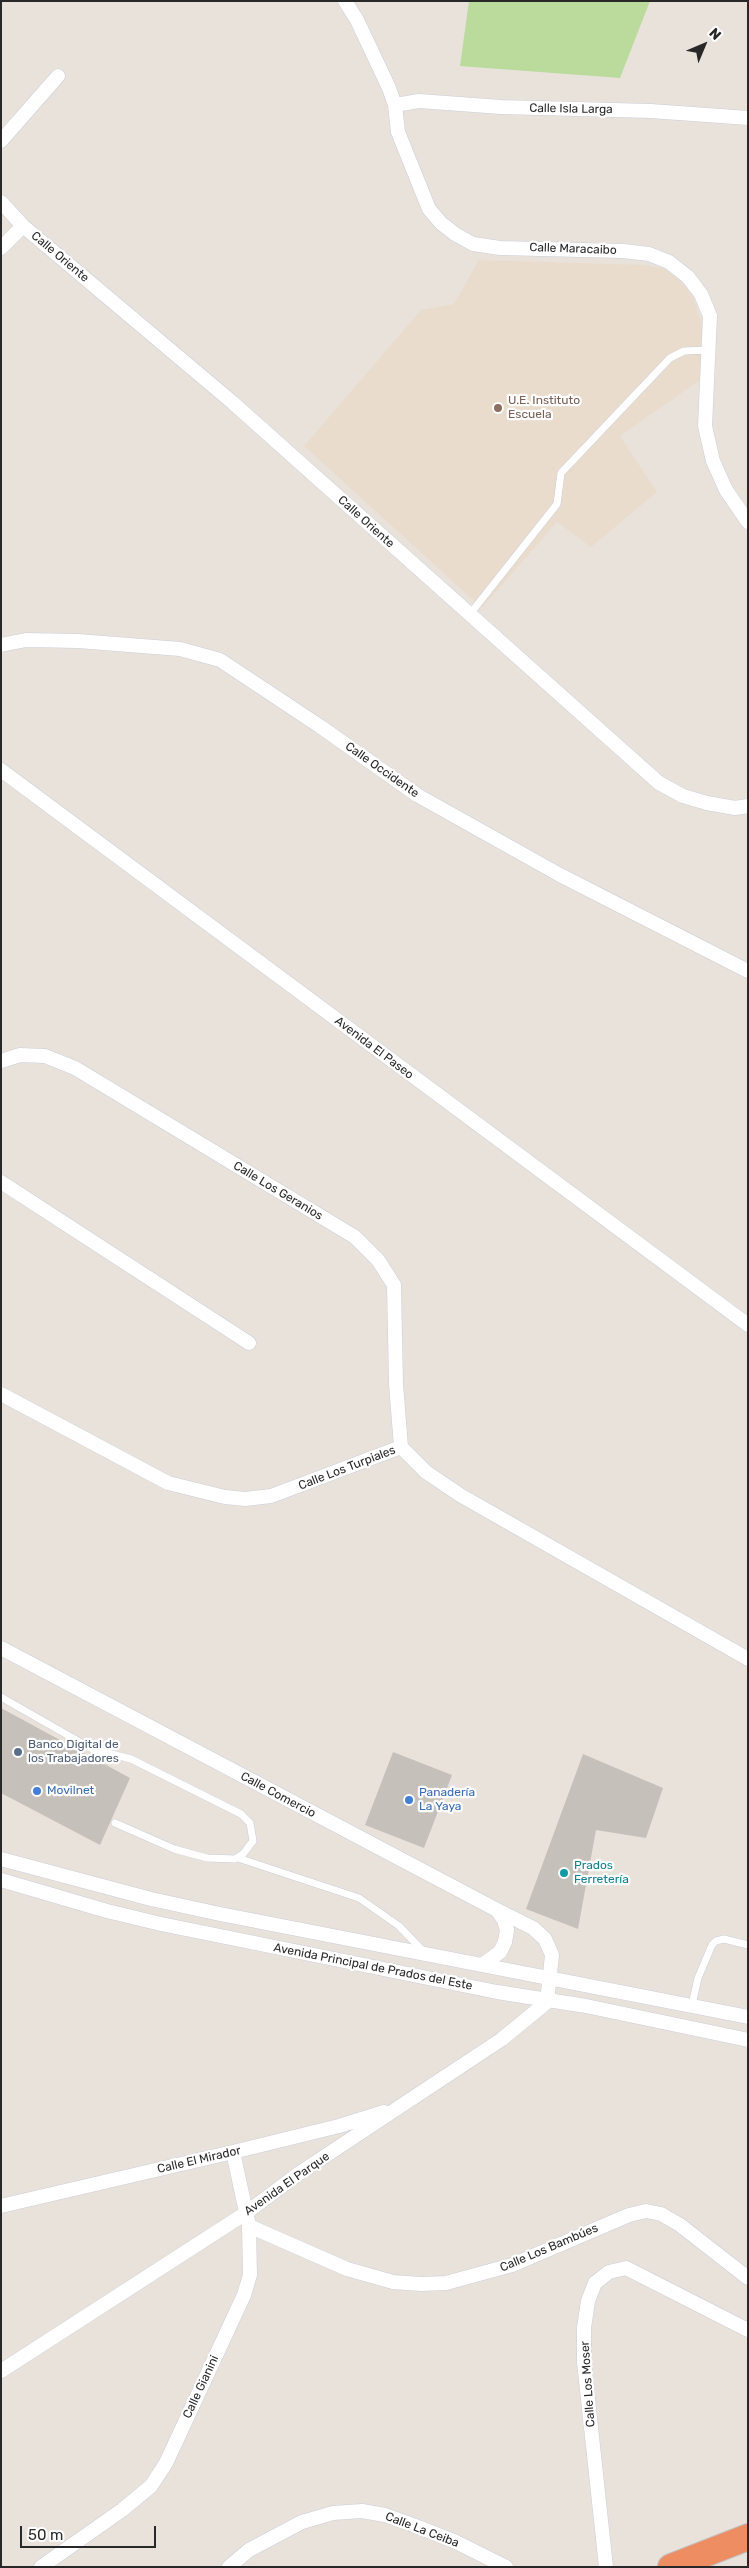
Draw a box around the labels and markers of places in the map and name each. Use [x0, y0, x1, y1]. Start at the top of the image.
place label: U.E. Instituto Escuela [508, 394, 580, 422]
marker: U.E. Instituto Escuela [492, 402, 504, 414]
place label: Banco Digital de los Trabajadores [28, 1738, 119, 1766]
marker: Banco Digital de los Trabajadores [12, 1746, 24, 1758]
place label: Movilnet [47, 1784, 94, 1798]
marker: Movilnet [31, 1785, 43, 1797]
place label: Panadería La Yaya [419, 1786, 475, 1814]
marker: Panadería La Yaya [403, 1794, 415, 1806]
place label: Prados Ferretería [574, 1859, 629, 1887]
marker: Prados Ferretería [558, 1867, 570, 1879]

